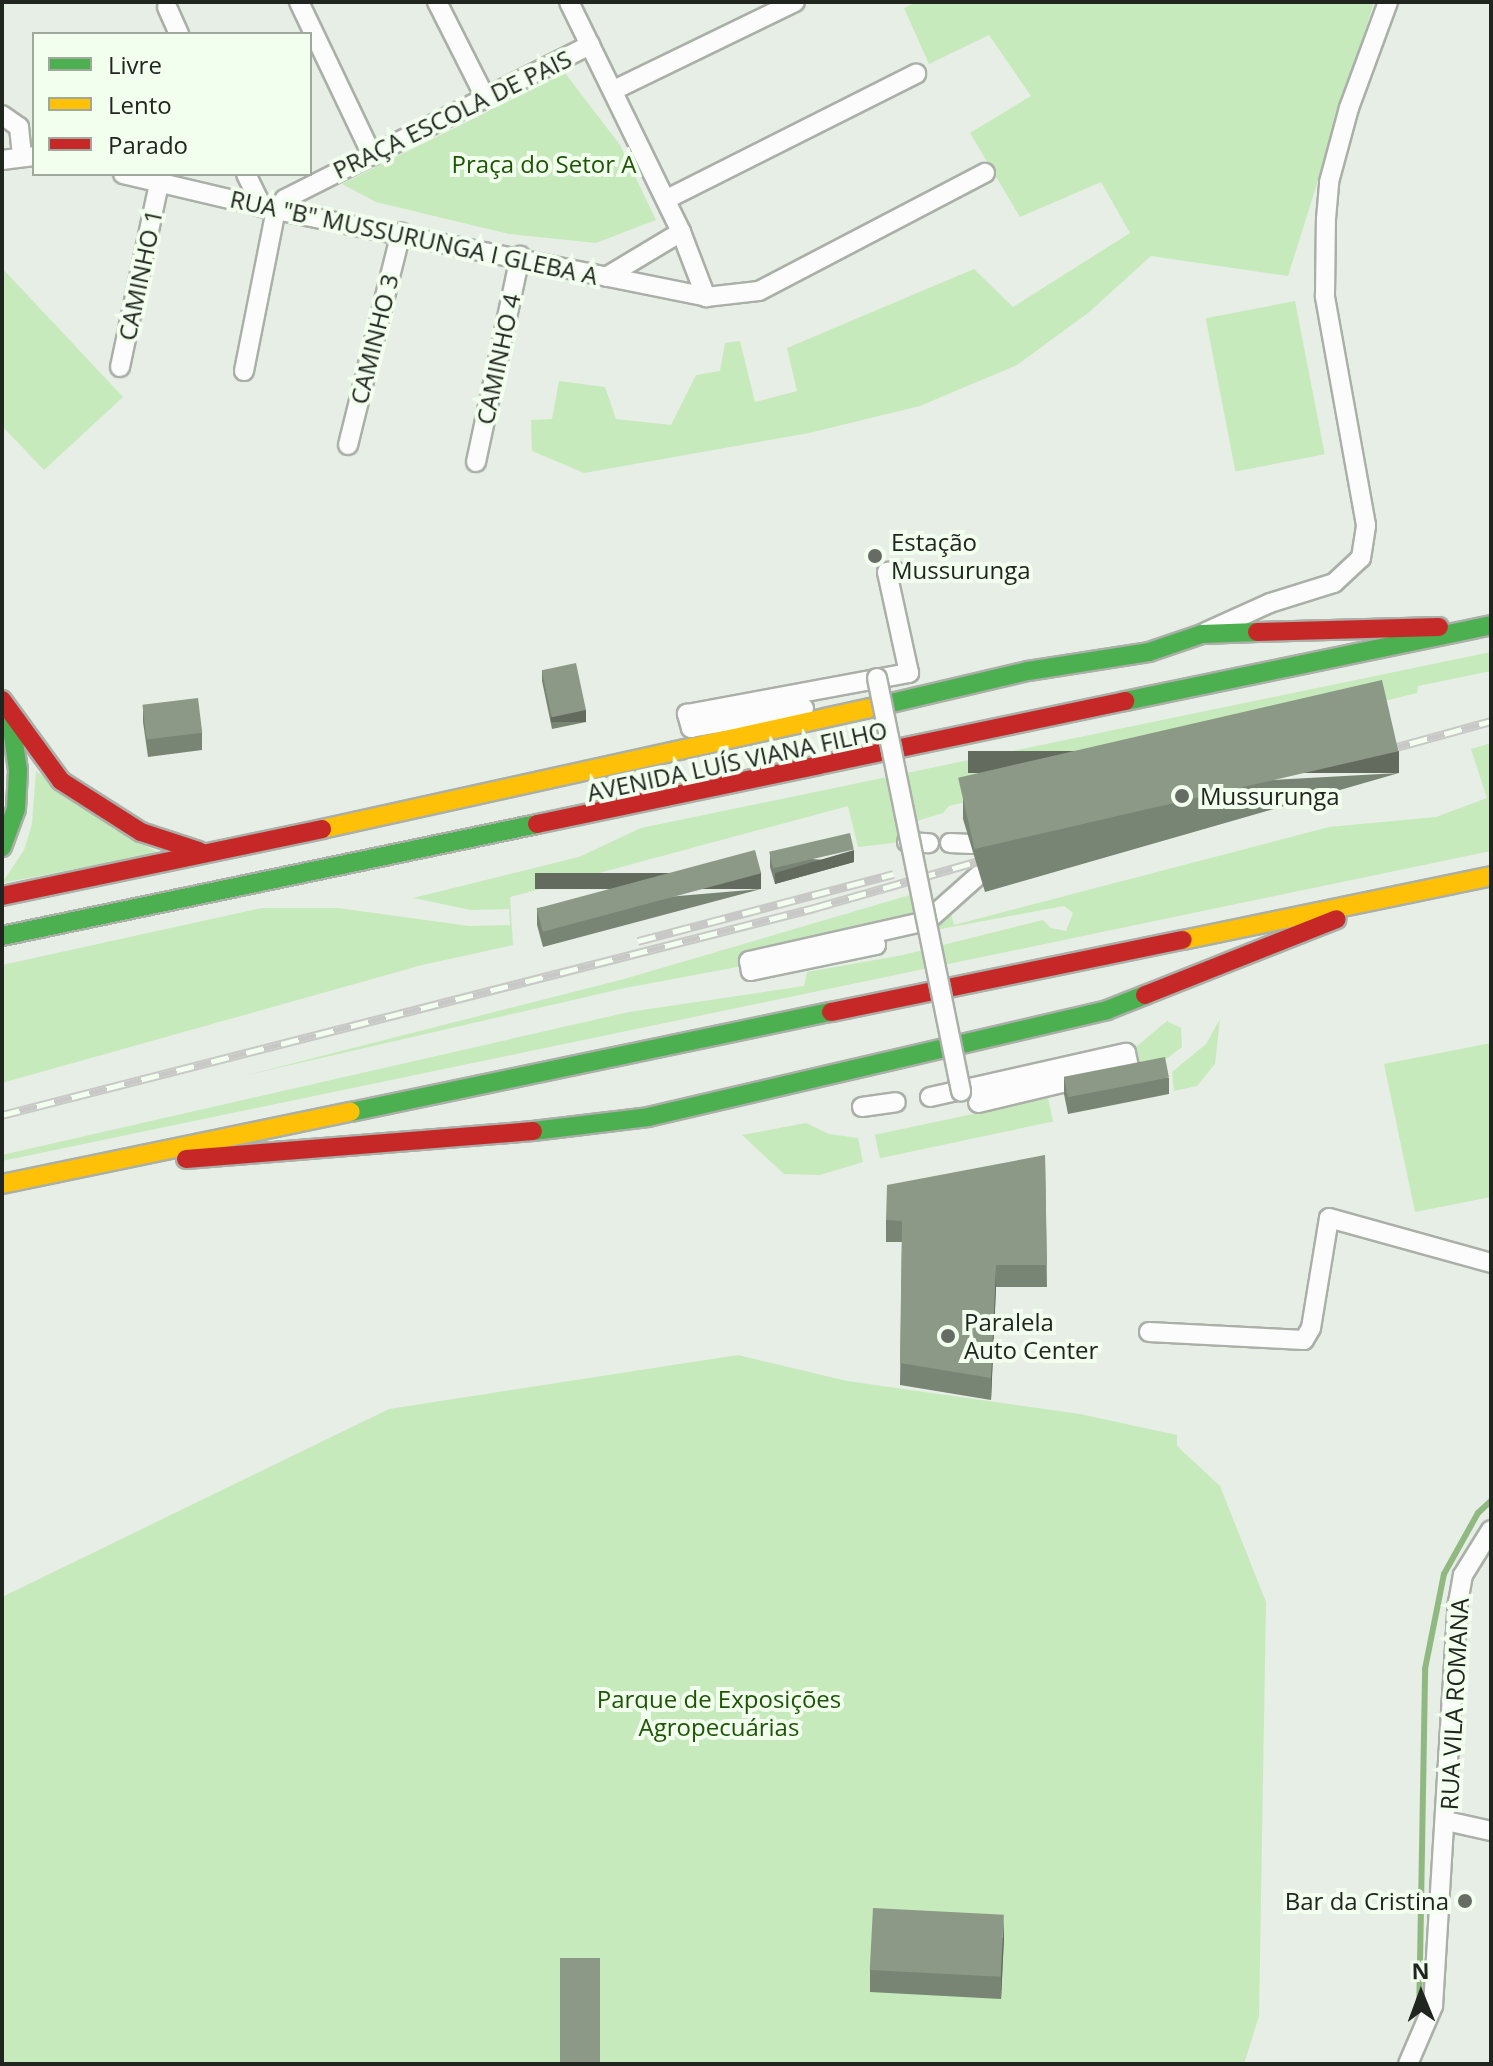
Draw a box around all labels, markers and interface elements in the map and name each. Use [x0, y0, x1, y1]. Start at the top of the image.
legend [32, 32, 312, 176]
street label: PRAÇA ESCOLA DE PAIS [328, 44, 576, 184]
text: Livre [108, 48, 162, 81]
text: Lento [108, 88, 172, 121]
text: Parado [108, 128, 188, 161]
park label: Praça do Setor A [452, 150, 636, 178]
street label: RUA "B" MUSSURUNGA I GLEBA A [228, 184, 600, 290]
street label: CAMINHO 1 [112, 207, 168, 343]
street label: CAMINHO 3 [344, 271, 404, 407]
street label: CAMINHO 4 [470, 291, 526, 427]
place label: Estação Mussurunga [891, 528, 1031, 584]
marker: Estação Mussurunga [866, 547, 884, 565]
street label: AVENIDA LUÍS VIANA FILHO [584, 715, 890, 807]
place label: Mussurunga [1200, 782, 1340, 810]
marker: Mussurunga [1171, 785, 1193, 807]
place label: Paralela Auto Center [964, 1308, 1098, 1364]
marker: Paralela Auto Center [939, 1327, 957, 1345]
street label: RUA VILA ROMANA [1434, 1597, 1474, 1811]
park label: Parque de Exposições Agropecuárias [597, 1685, 841, 1741]
place label: Bar da Cristina [1285, 1887, 1449, 1915]
marker: Bar da Cristina [1456, 1892, 1474, 1910]
north arrow [1381, 1954, 1461, 2034]
text: N [1411, 1955, 1430, 1985]

